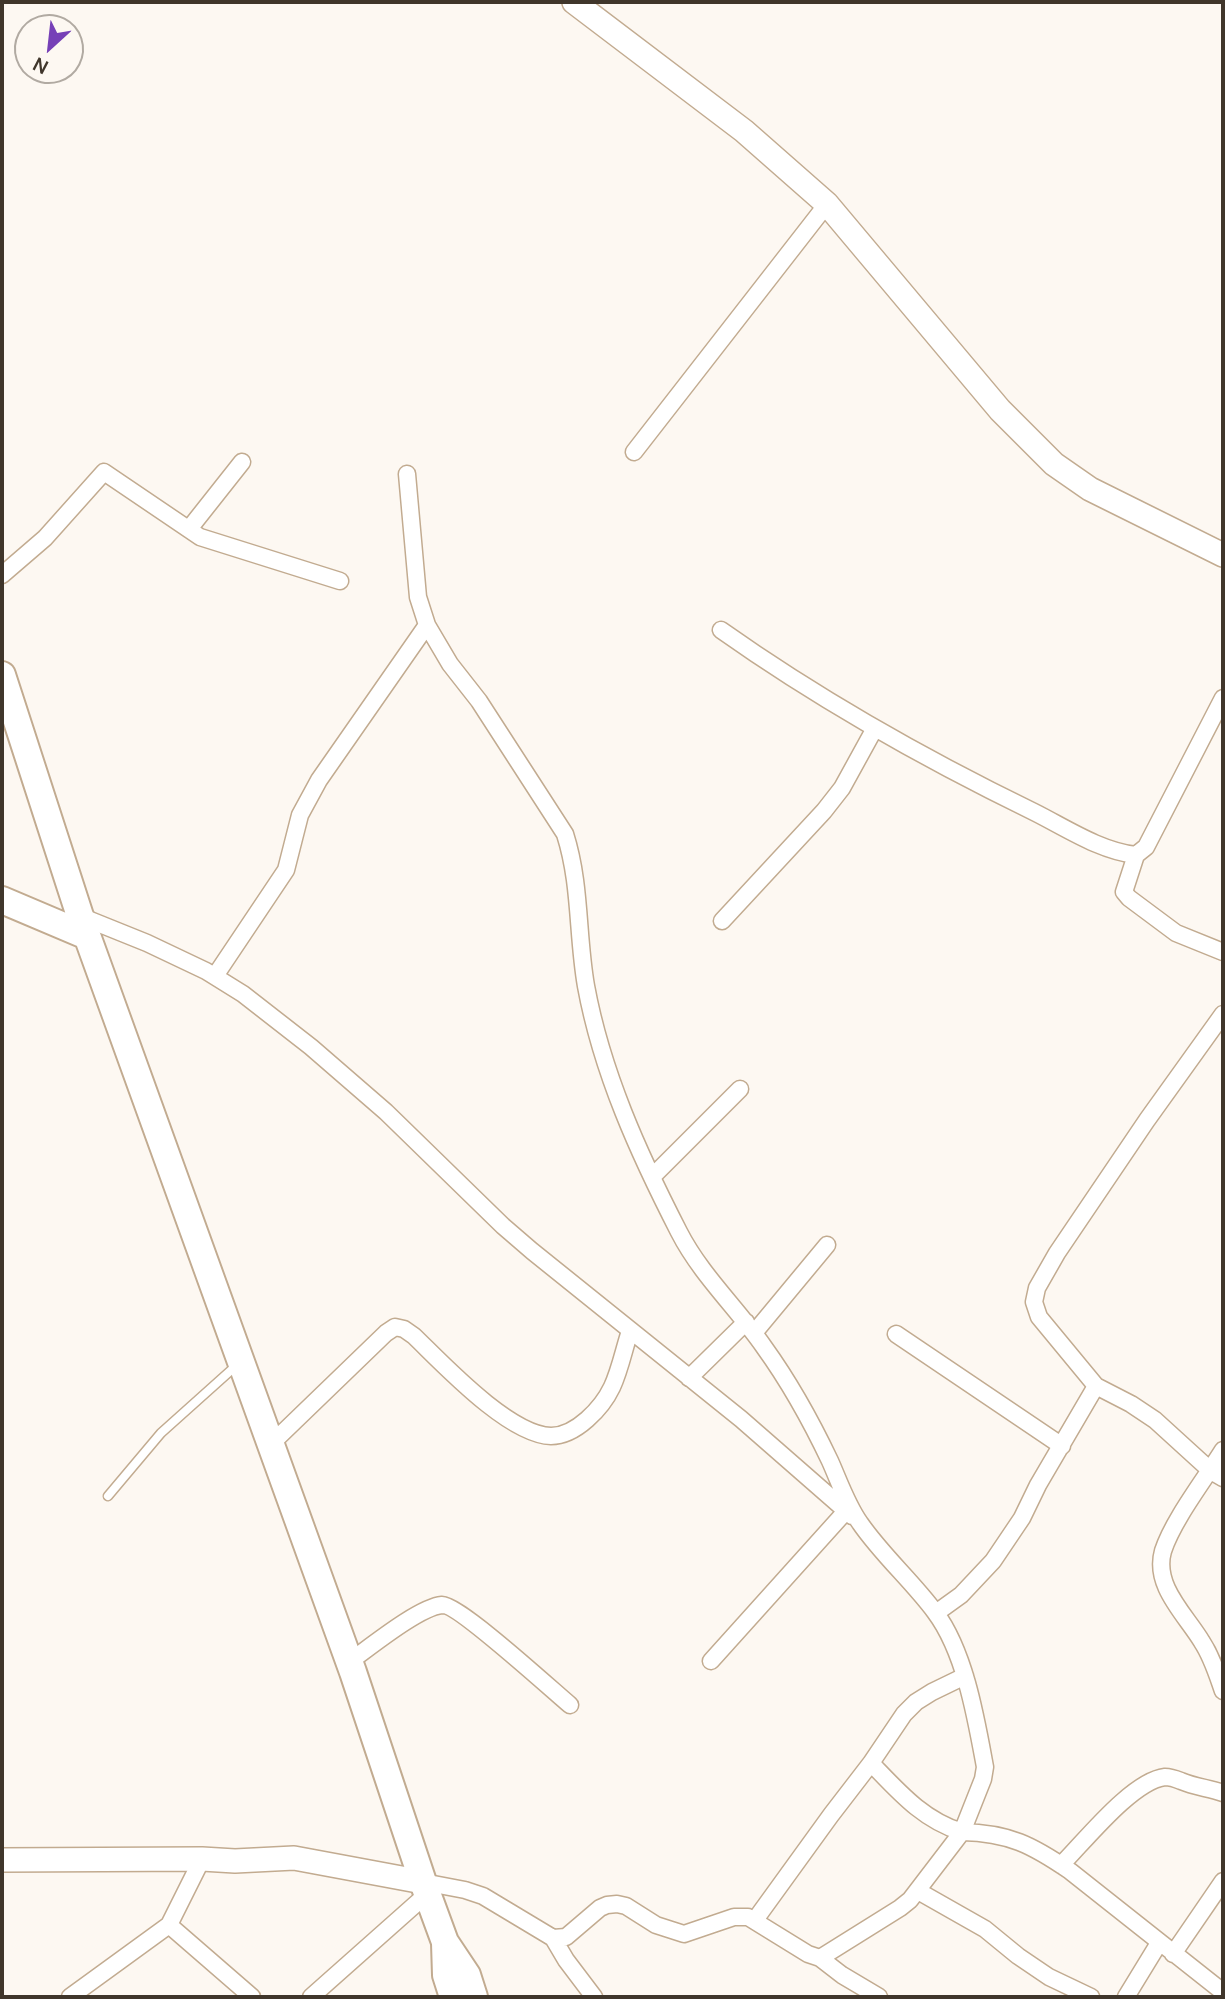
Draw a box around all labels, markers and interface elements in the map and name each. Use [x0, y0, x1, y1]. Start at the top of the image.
north arrow [14, 14, 84, 84]
text: N [28, 51, 52, 81]

